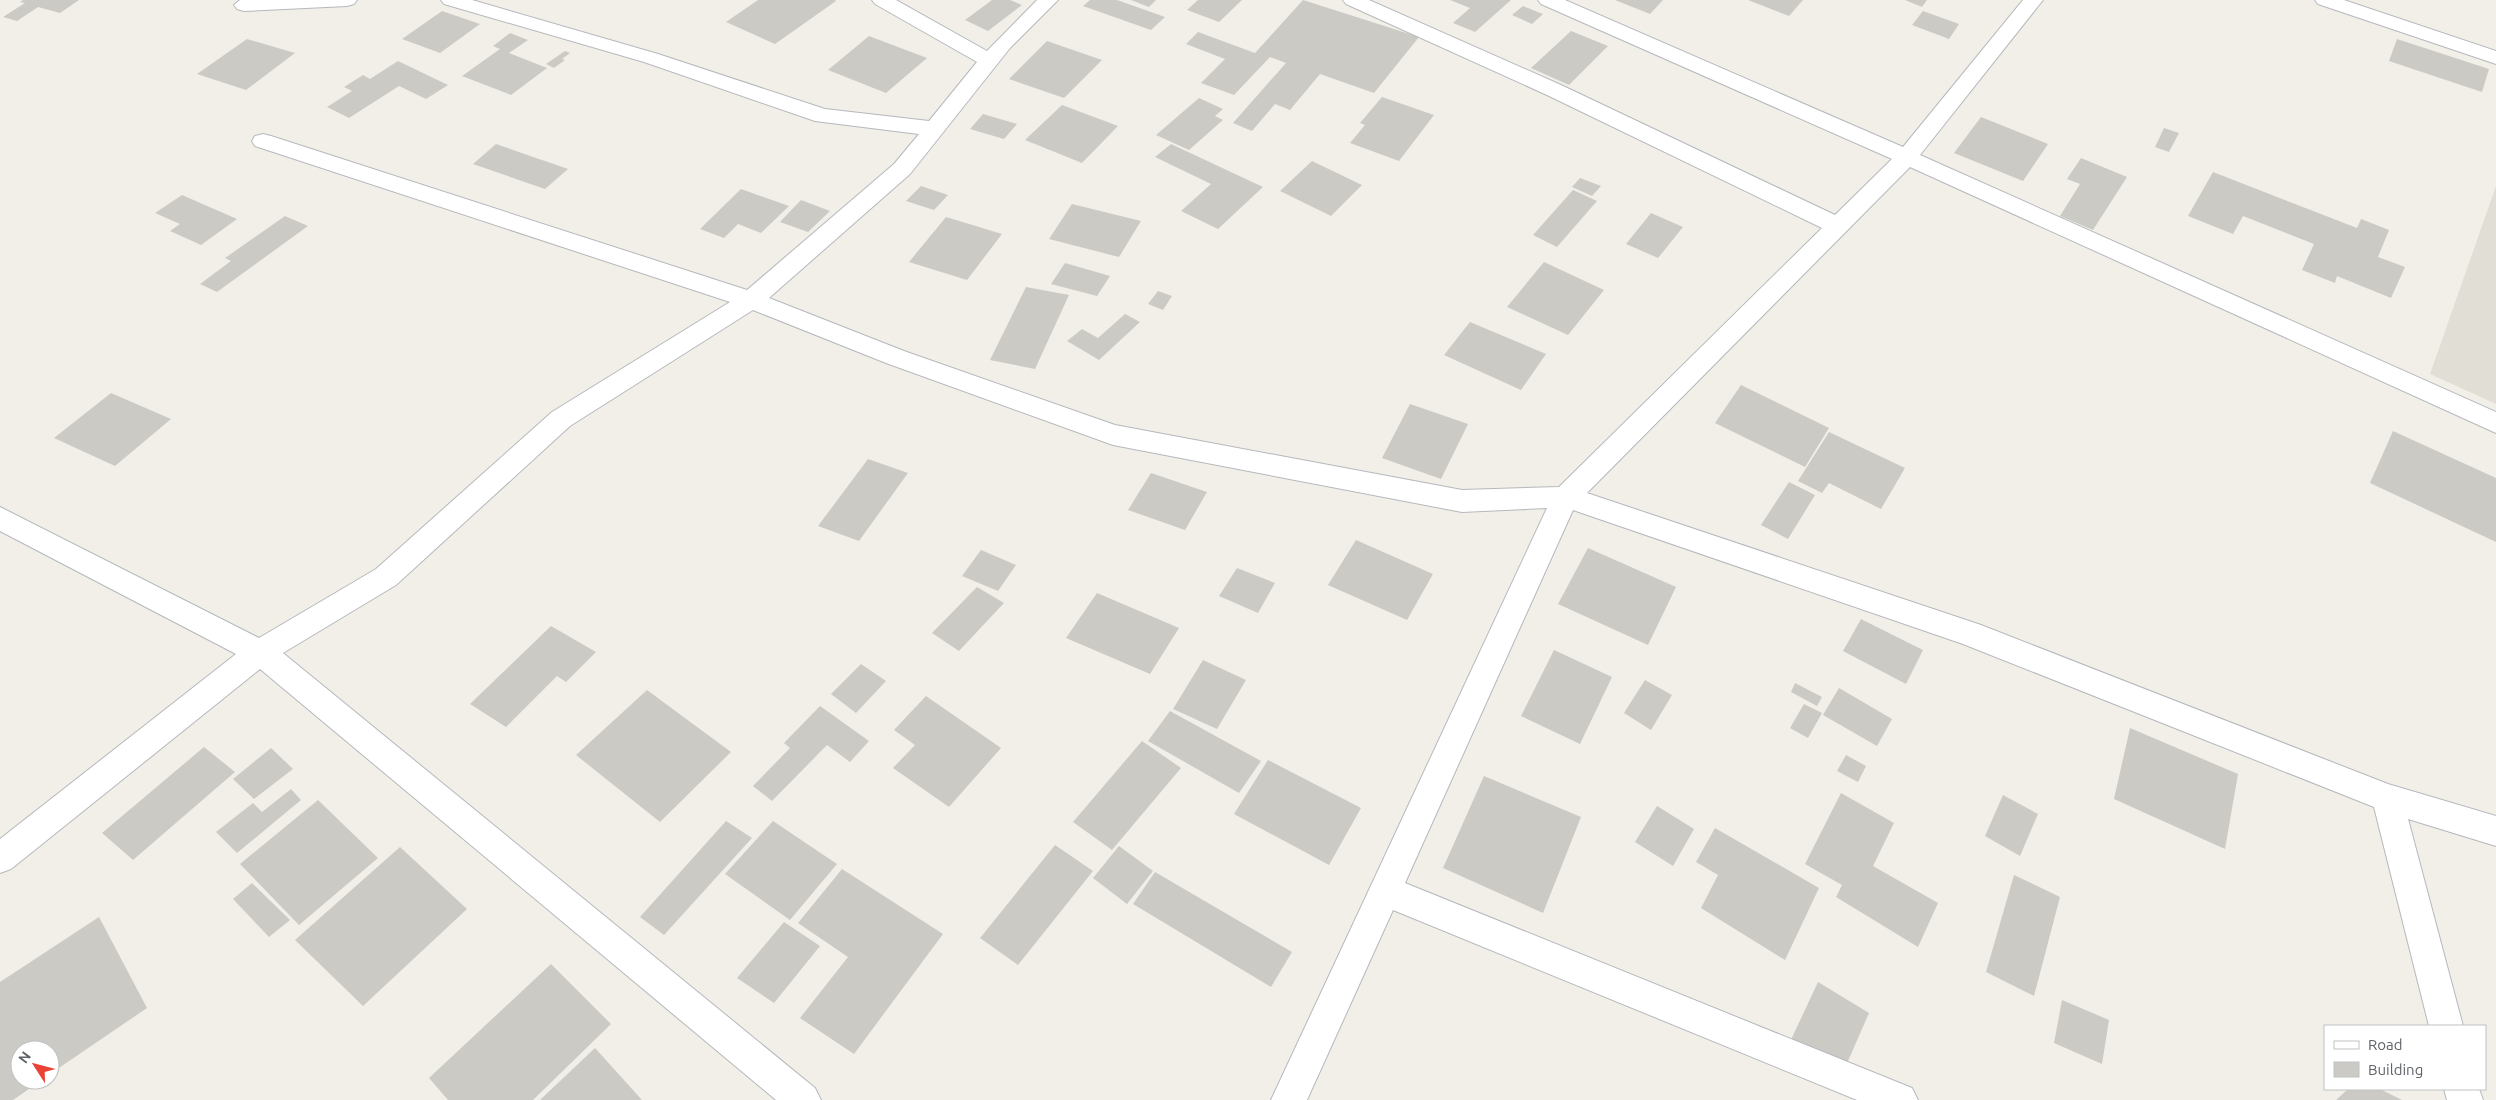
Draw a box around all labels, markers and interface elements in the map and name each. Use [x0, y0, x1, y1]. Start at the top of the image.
legend [2324, 1025, 2486, 1090]
text: Road [2368, 1036, 2403, 1053]
north arrow [10, 1040, 60, 1090]
text: N [15, 1048, 34, 1066]
text: Building [2368, 1061, 2423, 1078]

